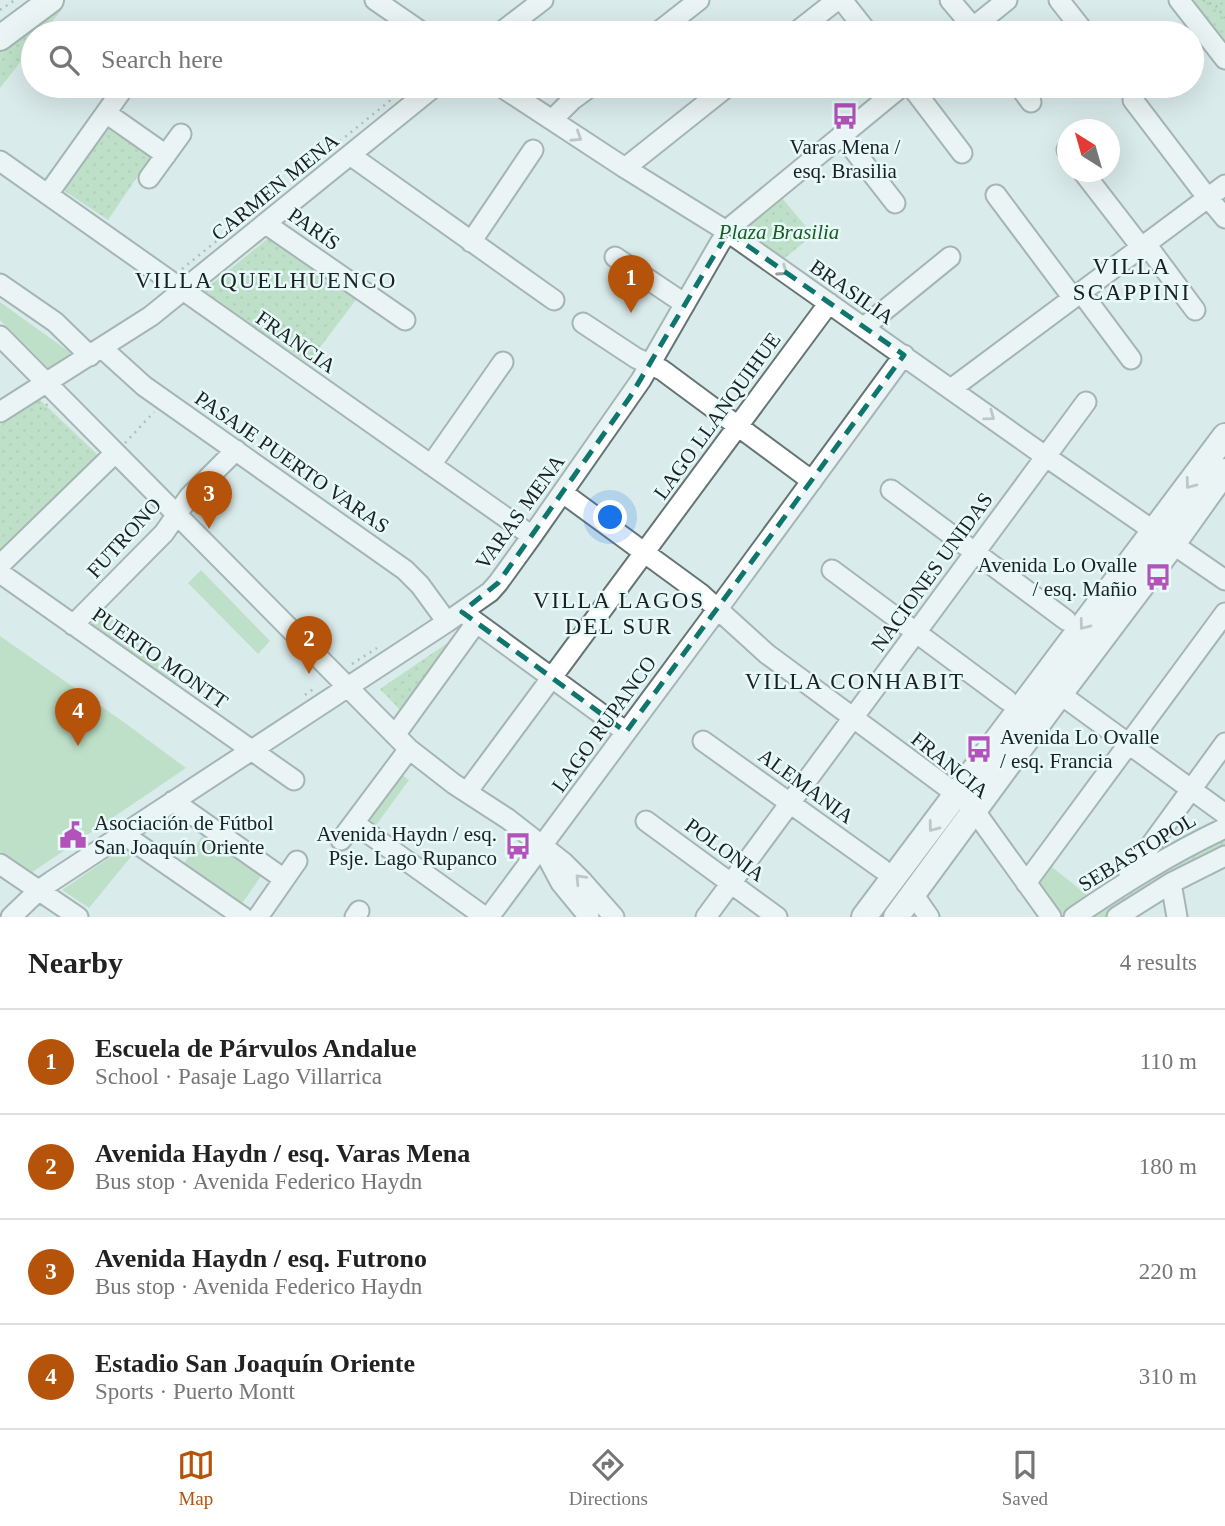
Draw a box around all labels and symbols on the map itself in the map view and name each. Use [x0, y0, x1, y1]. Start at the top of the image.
bus stop icon: Varas Mena / esq. Brasilia [830, 101, 860, 131]
north arrow [1057, 119, 1120, 182]
street label: CARMEN MENA [206, 128, 344, 246]
one-way arrow [569, 128, 582, 141]
place label: Varas Mena / esq. Brasilia [790, 135, 901, 183]
street label: PARÍS [284, 203, 344, 255]
park label: Plaza Brasilia [718, 220, 839, 244]
street label: BRASILIA [805, 254, 899, 330]
district label: VILLA SCAPPINI [1073, 254, 1191, 305]
pin: 1 [608, 255, 654, 313]
one-way arrow [775, 263, 788, 275]
district label: VILLA QUELHUENCO [135, 268, 397, 293]
street label: FRANCIA [251, 306, 341, 379]
street label: LAGO LLANQUIHUE [648, 328, 786, 504]
street label: PASAJE PUERTO VARAS [190, 386, 394, 538]
one-way arrow [982, 408, 995, 420]
street label: VARAS MENA [470, 449, 570, 574]
pin: 3 [186, 471, 232, 529]
one-way arrow [1185, 476, 1198, 489]
street label: NACIONES UNIDAS [866, 488, 998, 656]
street label: FUTRONO [82, 493, 166, 583]
your location [593, 500, 627, 534]
place label: Avenida Lo Ovalle / esq. Mañio [978, 553, 1137, 601]
bus stop icon: Avenida Lo Ovalle / esq. Mañio [1143, 562, 1173, 592]
district label: VILLA LAGOS DEL SUR [533, 588, 705, 639]
street label: PUERTO MONTT [88, 602, 233, 714]
pin: 2 [286, 616, 332, 674]
one-way arrow [1080, 617, 1092, 630]
street label: LAGO RUPANCO [547, 651, 661, 797]
district label: VILLA CONHABIT [745, 669, 965, 694]
pin: 4 [55, 688, 101, 746]
place label: Avenida Lo Ovalle / esq. Francia [1000, 725, 1159, 773]
street label: FRANCIA [907, 727, 994, 804]
bus stop icon: Avenida Lo Ovalle / esq. Francia [964, 734, 994, 764]
street label: ALEMANIA [754, 743, 859, 829]
street label: SEBASTOPOL [1074, 808, 1200, 896]
place label: Asociación de Fútbol San Joaquín Oriente [94, 811, 274, 859]
street label: POLONIA [681, 813, 770, 887]
one-way arrow [928, 819, 941, 832]
public building icon: Asociación de Fútbol San Joaquín Oriente [58, 820, 88, 850]
place label: Avenida Haydn / esq. Psje. Lago Rupanco [317, 822, 497, 870]
bus stop icon: Avenida Haydn / esq. Psje. Lago Rupanco [503, 831, 533, 861]
one-way arrow [576, 874, 589, 887]

